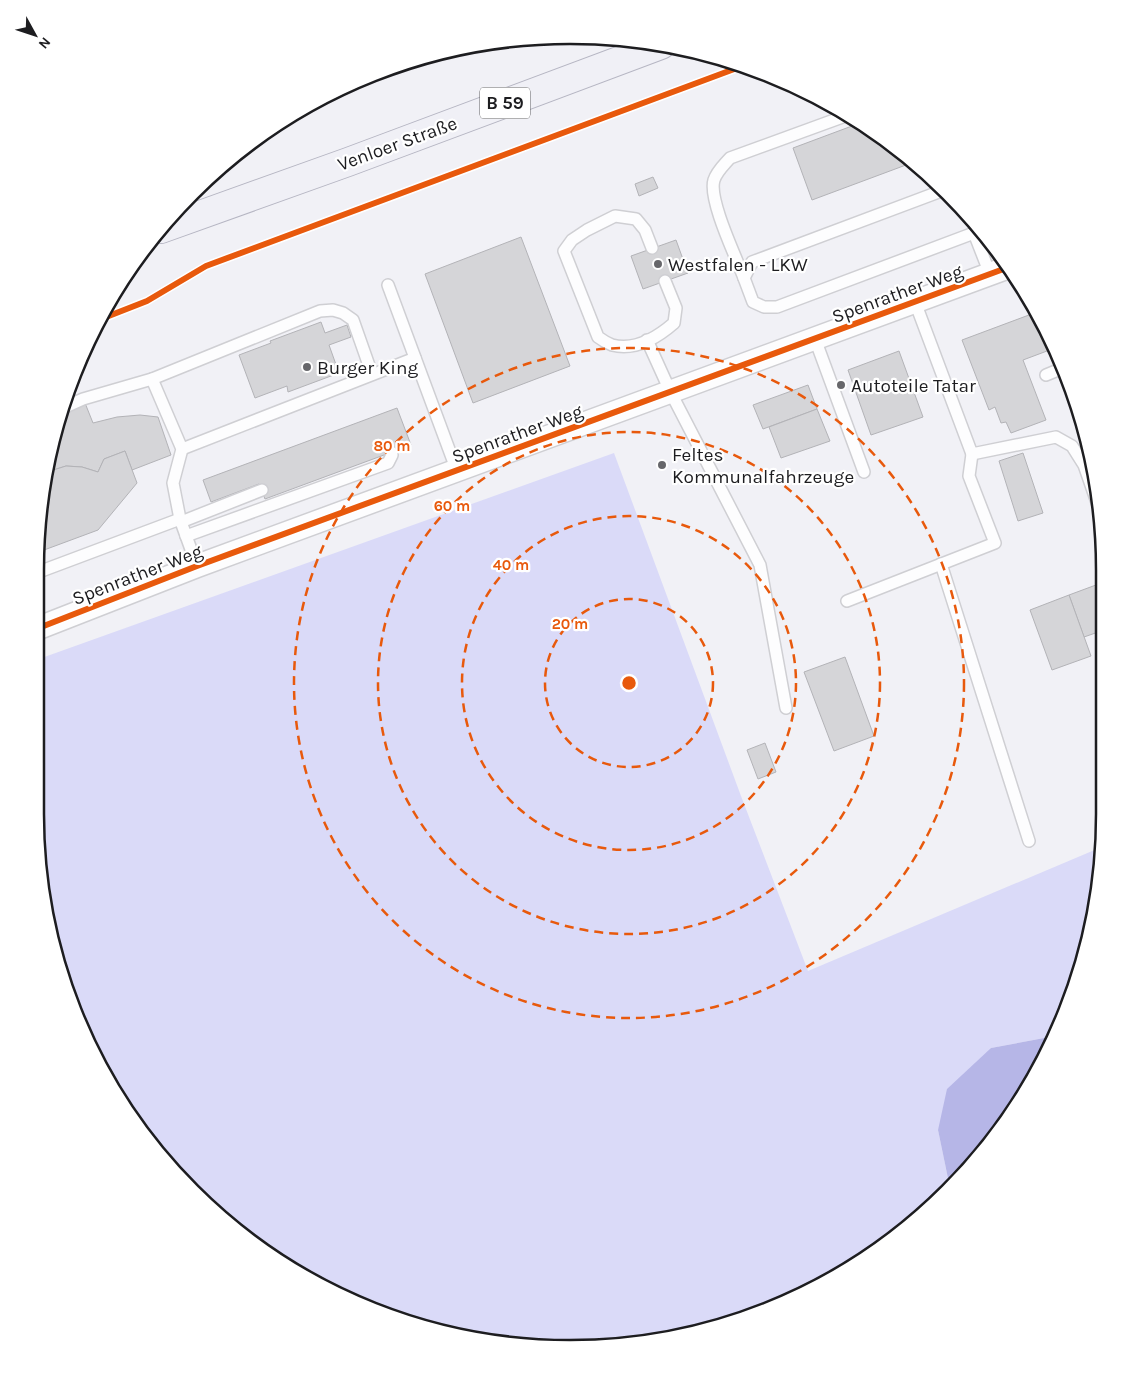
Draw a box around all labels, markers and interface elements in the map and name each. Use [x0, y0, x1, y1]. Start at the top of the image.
north arrow [10, 10, 60, 60]
text: N [35, 34, 54, 52]
road number: B 59 [480, 88, 530, 119]
street label: Venloer Straße [335, 112, 460, 176]
place label: Westfalen - LKW [668, 254, 808, 276]
marker: Westfalen - LKW [652, 258, 664, 270]
street label: Spenrather Weg [829, 260, 966, 328]
place label: Burger King [317, 357, 418, 379]
marker: Burger King [301, 361, 313, 373]
place label: Autoteile Tatar [851, 375, 976, 397]
marker: Autoteile Tatar [835, 379, 847, 391]
street label: Spenrather Weg [449, 400, 586, 468]
text: 80 m [373, 437, 411, 455]
place label: Feltes Kommunalfahrzeuge [672, 444, 854, 488]
marker: Feltes Kommunalfahrzeuge [656, 459, 668, 471]
text: 60 m [434, 497, 470, 515]
street label: Spenrather Weg [69, 540, 206, 610]
text: 40 m [493, 556, 529, 574]
text: 20 m [552, 615, 588, 633]
centre of rings [620, 674, 638, 692]

